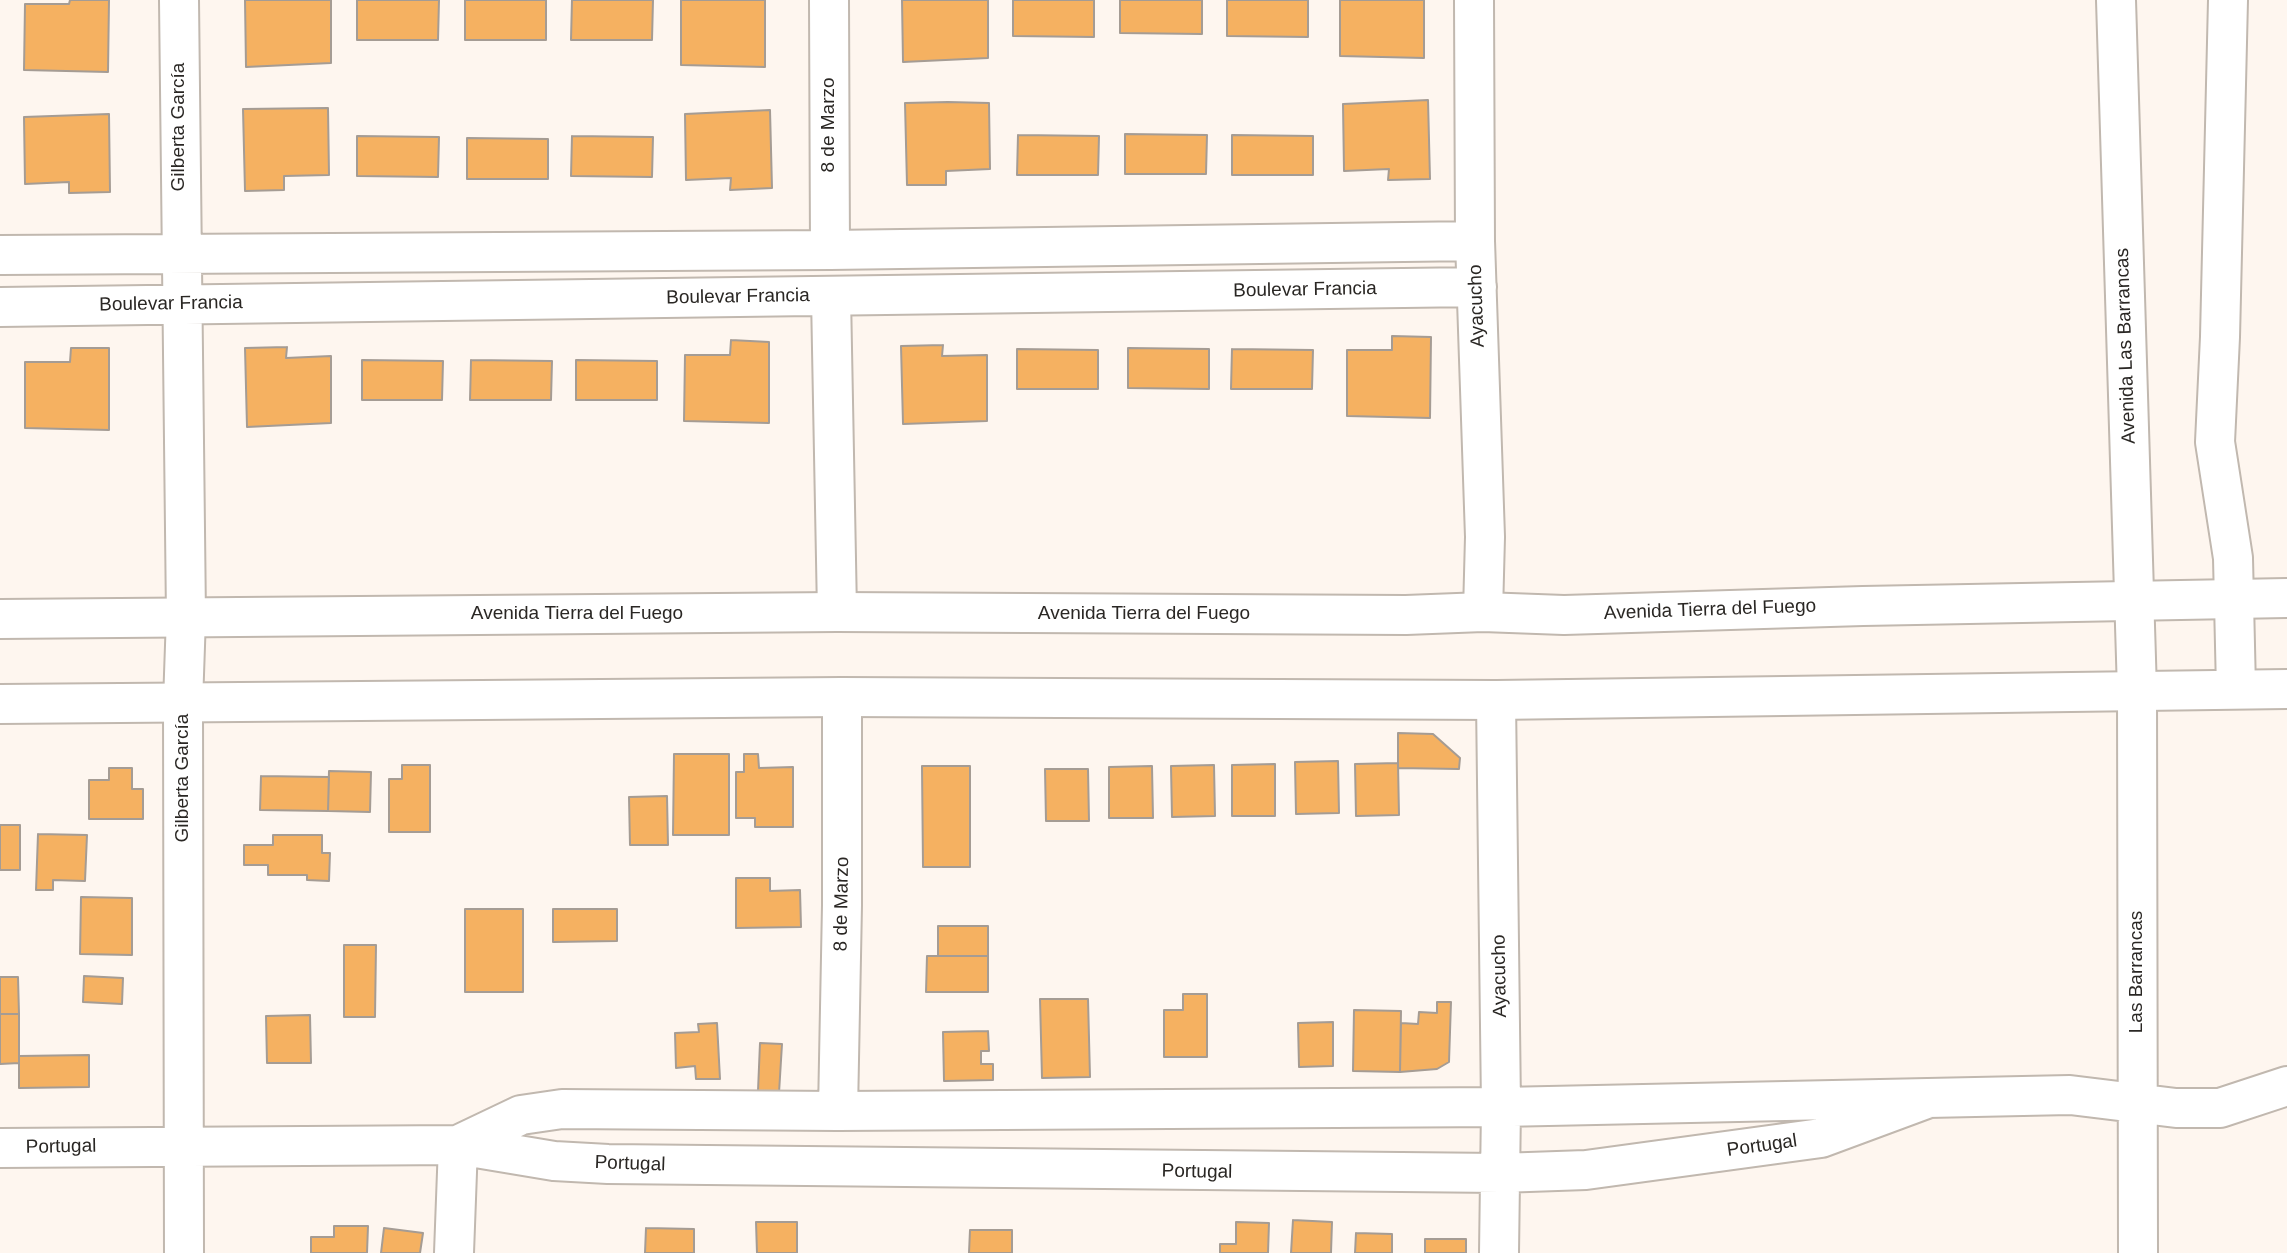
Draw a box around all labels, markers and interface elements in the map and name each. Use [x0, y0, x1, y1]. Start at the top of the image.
street label: Gilberta García [168, 63, 190, 191]
street label: 8 de Marzo [818, 77, 840, 173]
street label: Avenida Las Barrancas [2111, 248, 2141, 444]
street label: Ayacucho [1464, 264, 1490, 348]
street label: Boulevar Francia [1233, 277, 1377, 303]
street label: Boulevar Francia [666, 284, 810, 310]
street label: Boulevar Francia [99, 291, 243, 317]
street label: Avenida Tierra del Fuego [1604, 595, 1816, 625]
street label: Avenida Tierra del Fuego [471, 603, 683, 625]
street label: Avenida Tierra del Fuego [1038, 603, 1250, 625]
street label: Gilberta García [172, 714, 194, 842]
street label: 8 de Marzo [830, 856, 854, 952]
street label: Las Barrancas [2126, 911, 2148, 1033]
street label: Ayacucho [1488, 934, 1512, 1018]
street label: Portugal [1725, 1130, 1799, 1162]
street label: Portugal [25, 1135, 97, 1159]
street label: Portugal [594, 1151, 666, 1177]
street label: Portugal [1161, 1160, 1233, 1184]

